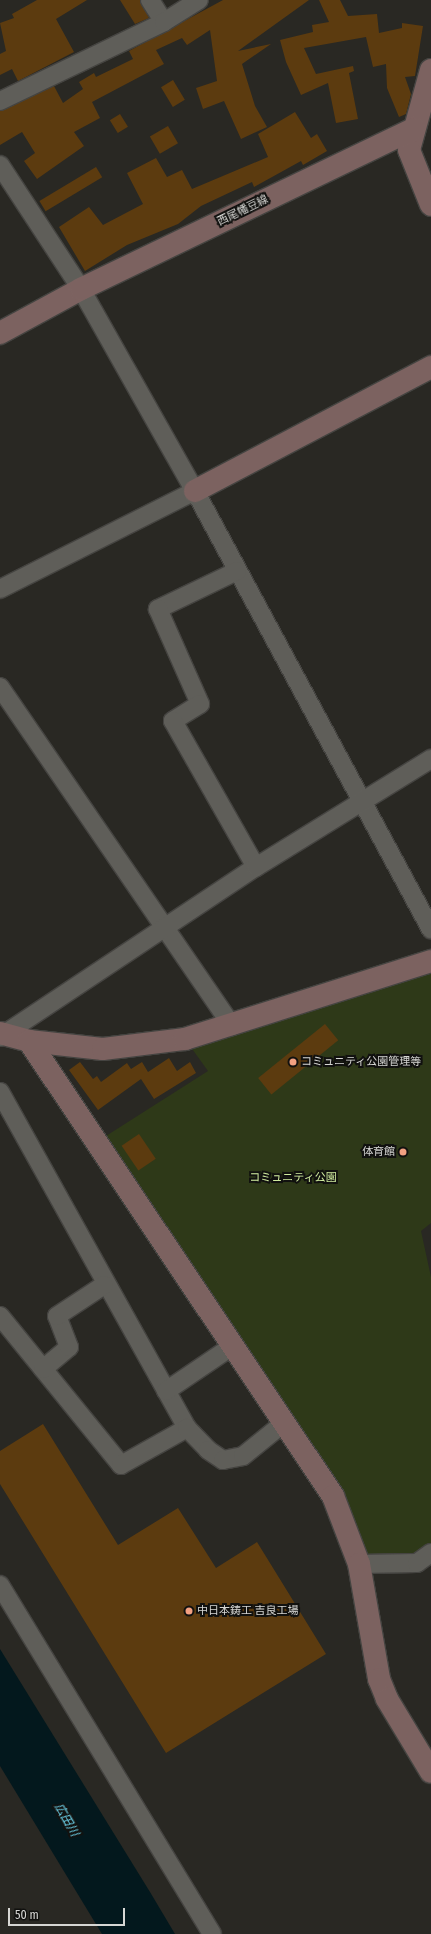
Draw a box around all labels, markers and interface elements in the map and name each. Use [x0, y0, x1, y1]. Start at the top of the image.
street label: 西尾幡豆線 [215, 193, 271, 229]
place label: コミュニティ公園管理等 [301, 1055, 422, 1069]
marker: コミュニティ公園管理等 [288, 1057, 298, 1067]
place label: 体育館 [362, 1145, 395, 1159]
marker: 体育館 [398, 1147, 408, 1157]
park label: コミュニティ公園 [249, 1171, 337, 1185]
place label: 中日本鋳工 吉良工場 [197, 1604, 299, 1618]
marker: 中日本鋳工 吉良工場 [184, 1606, 194, 1616]
water label: 広田川 [51, 1801, 81, 1839]
scale bar [10, 1900, 127, 1926]
text: 50 m [15, 1908, 39, 1922]

